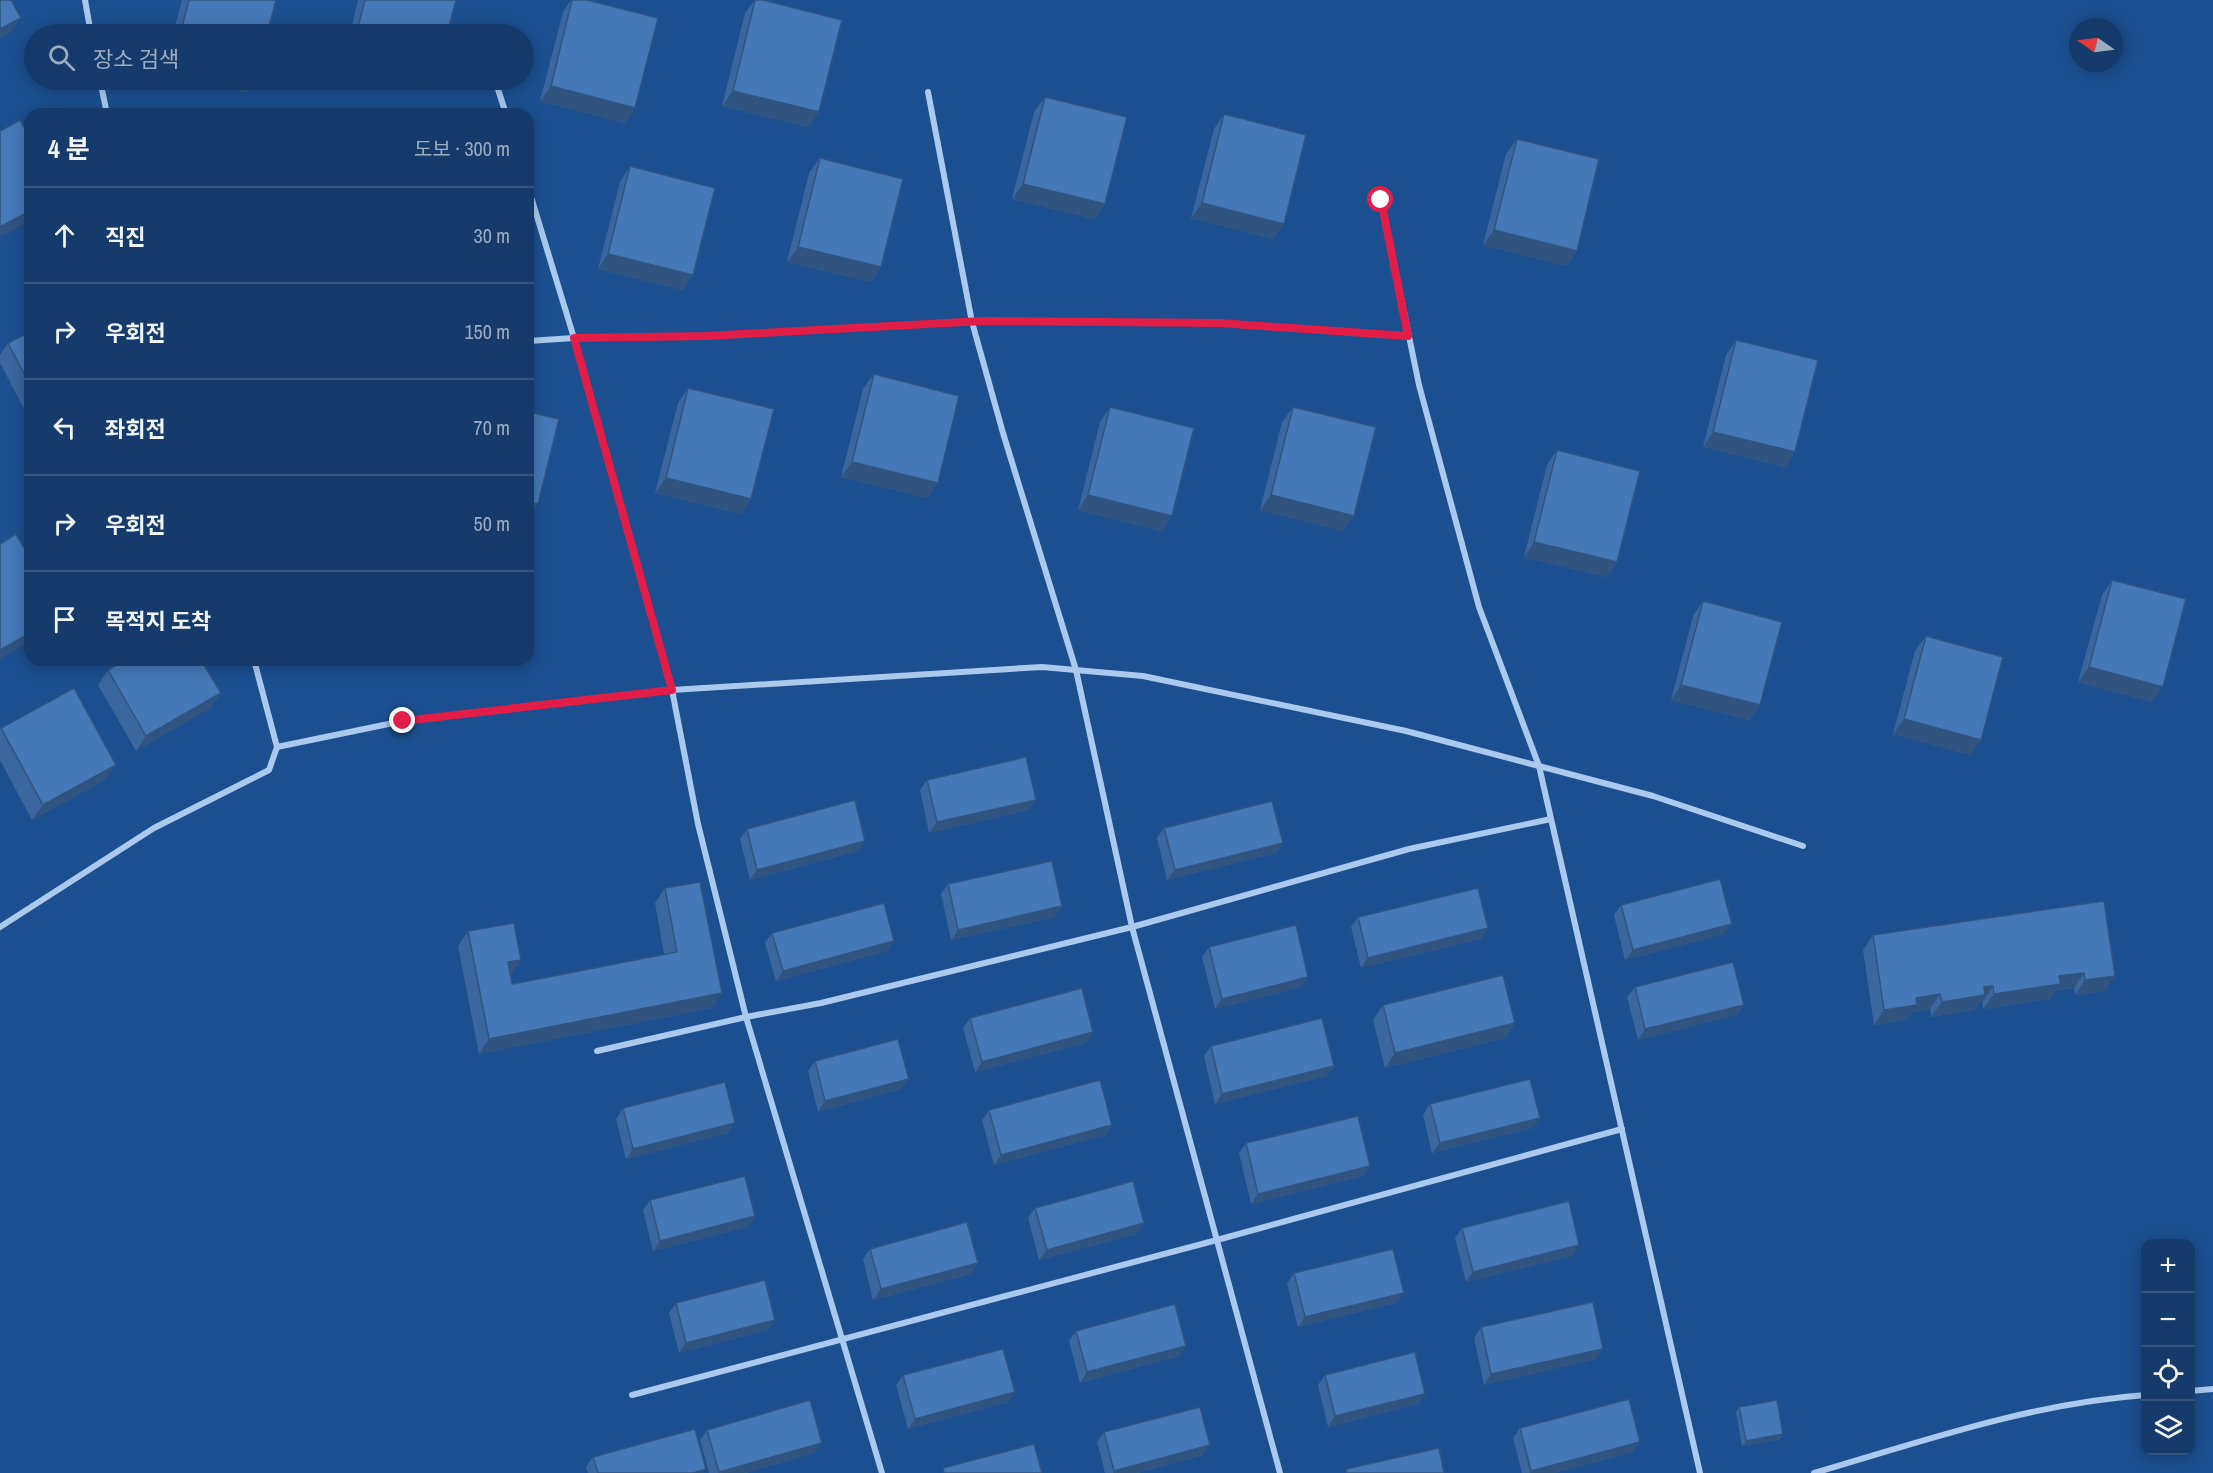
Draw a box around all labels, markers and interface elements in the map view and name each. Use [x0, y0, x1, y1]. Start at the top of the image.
north arrow [2069, 18, 2123, 72]
search box [24, 24, 534, 90]
icon: search [45, 41, 78, 74]
text: 장소 검색 [93, 44, 179, 74]
text: 4 분 [48, 131, 90, 166]
text: 도보 · 300 m [414, 135, 510, 162]
route start [1367, 186, 1393, 212]
icon: ahead [48, 219, 81, 252]
text: 직진 [105, 222, 145, 252]
text: 30 m [474, 222, 510, 249]
icon: right [48, 315, 81, 348]
text: 우회전 [105, 318, 166, 348]
text: 150 m [464, 318, 510, 345]
icon: left [48, 411, 81, 444]
text: 좌회전 [105, 414, 166, 444]
text: 70 m [474, 414, 510, 441]
icon: right [48, 507, 81, 540]
text: 우회전 [105, 510, 166, 540]
text: 50 m [474, 510, 510, 537]
icon: arrive [48, 603, 81, 636]
text: 목적지 도착 [105, 606, 211, 636]
route end [389, 707, 415, 733]
map controls [2141, 1239, 2195, 1455]
button: + [2141, 1239, 2195, 1293]
button: − [2141, 1293, 2195, 1347]
button: locate [2141, 1347, 2195, 1401]
button: layers [2141, 1401, 2195, 1455]

